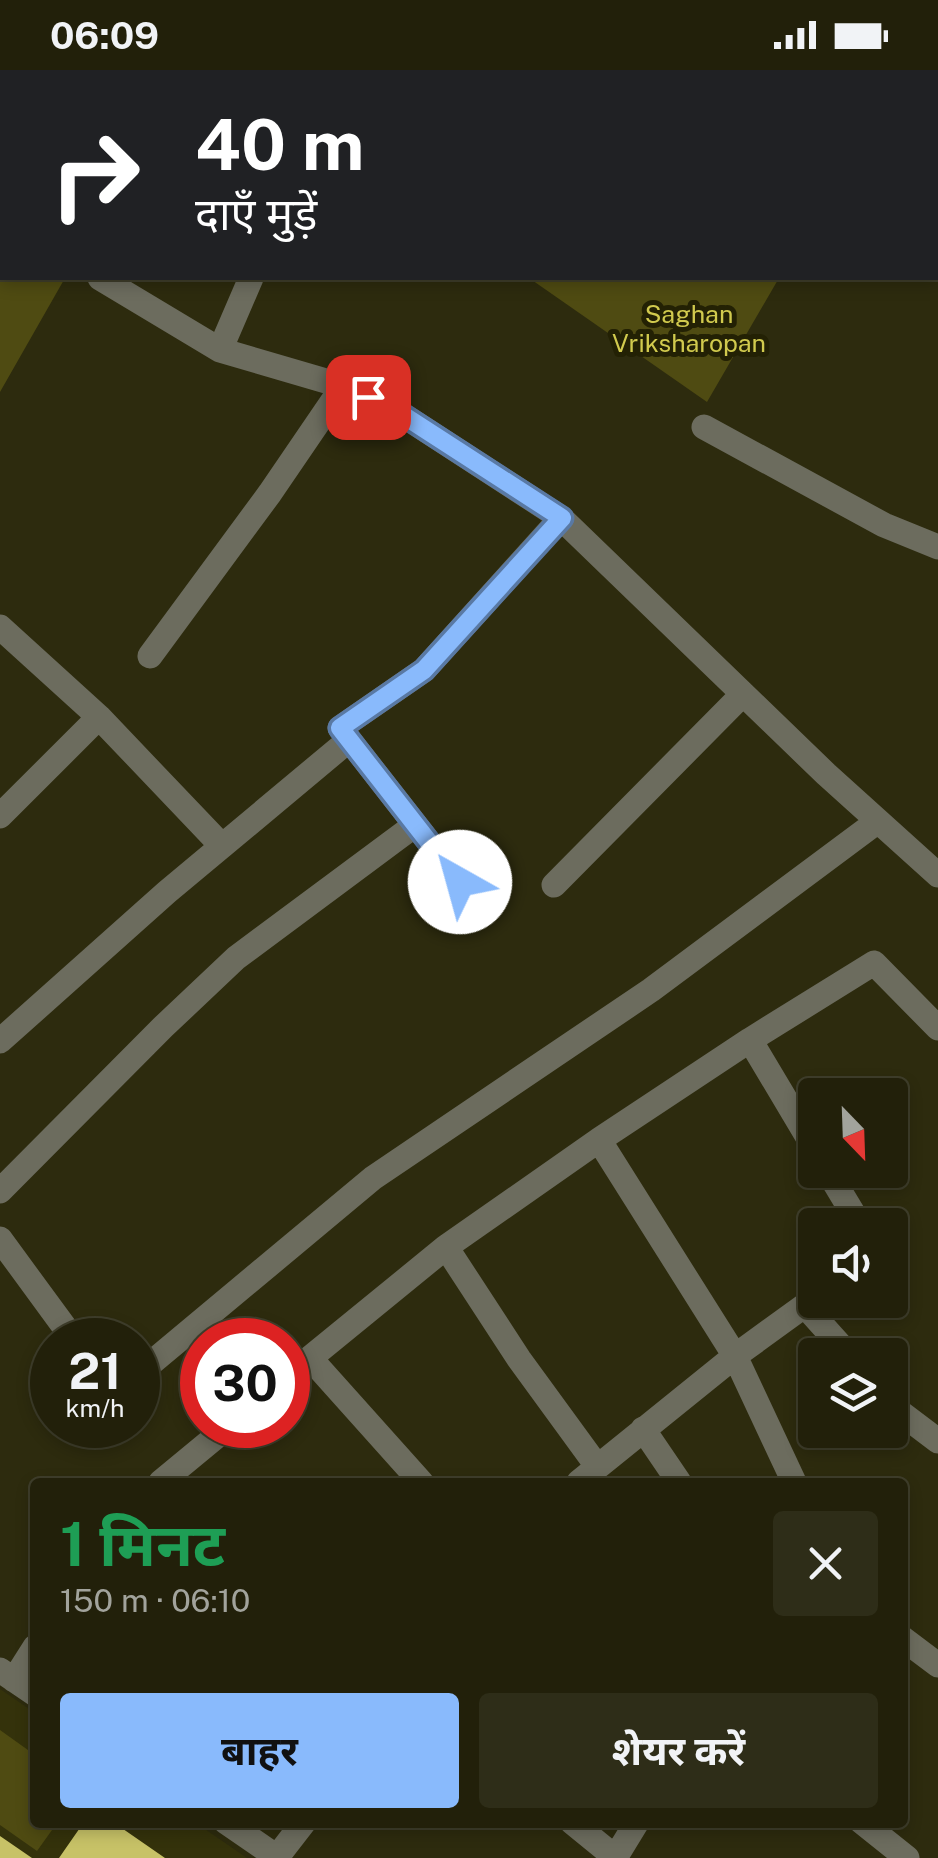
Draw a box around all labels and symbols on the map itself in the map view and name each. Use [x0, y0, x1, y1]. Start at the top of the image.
park label: Saghan Vriksharopan [612, 299, 766, 358]
pin [326, 355, 411, 440]
position arrow [408, 830, 512, 934]
north arrow [798, 1078, 908, 1188]
speed limit sign: 30 [180, 1318, 310, 1448]

